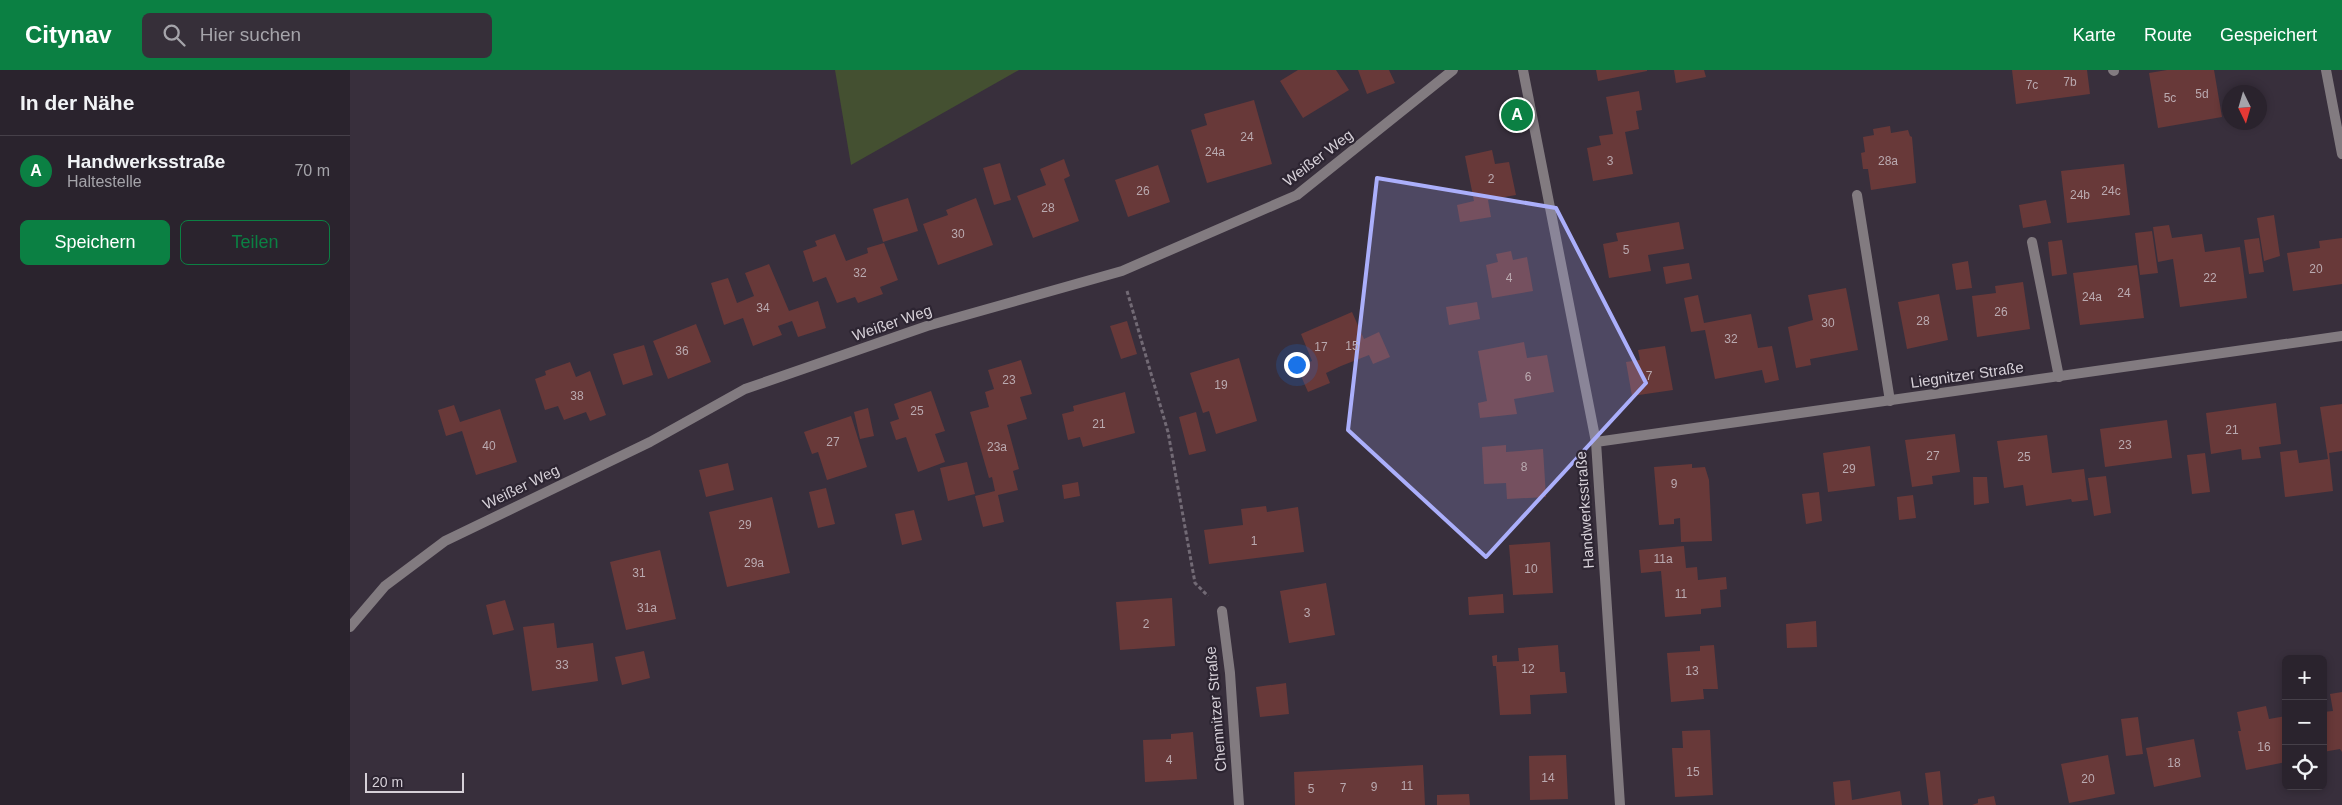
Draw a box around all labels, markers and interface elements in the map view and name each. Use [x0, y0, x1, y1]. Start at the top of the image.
search box [142, 13, 492, 58]
text: Citynav [25, 21, 112, 48]
icon: search [160, 21, 188, 49]
text: Hier suchen [200, 24, 301, 45]
text: Karte [2073, 25, 2116, 45]
text: Route [2144, 25, 2192, 45]
text: Gespeichert [2220, 25, 2317, 45]
house number: 7b [2063, 75, 2077, 89]
house number: 7c [2026, 78, 2038, 92]
north arrow [2222, 85, 2267, 130]
house number: 5d [2195, 87, 2209, 101]
text: In der Nähe [20, 91, 134, 114]
house number: 5c [2164, 91, 2176, 105]
pin: A [1501, 96, 1533, 134]
street label: Weißer Weg [1280, 126, 1356, 189]
house number: 24 [1240, 130, 1254, 144]
house number: 24a [1205, 145, 1225, 159]
text: Handwerksstraße [67, 151, 225, 172]
house number: 3 [1607, 154, 1614, 168]
house number: 28a [1878, 154, 1898, 168]
text: A [30, 162, 42, 179]
text: 70 m [294, 162, 330, 179]
house number: 2 [1488, 172, 1495, 186]
text: Haltestelle [67, 173, 142, 190]
house number: 26 [1136, 184, 1150, 198]
house number: 24c [2101, 184, 2121, 198]
house number: 24b [2070, 188, 2090, 202]
house number: 28 [1041, 201, 1055, 215]
button: Speichern [20, 220, 170, 265]
button: Teilen [180, 220, 330, 265]
house number: 30 [951, 227, 965, 241]
house number: 5 [1623, 243, 1630, 257]
house number: 20 [2309, 262, 2323, 276]
house number: 32 [853, 266, 867, 280]
house number: 4 [1506, 271, 1513, 285]
house number: 22 [2203, 271, 2217, 285]
house number: 24 [2117, 286, 2131, 300]
house number: 24a [2082, 290, 2102, 304]
house number: 34 [756, 301, 770, 315]
street label: Weißer Weg [850, 301, 934, 344]
house number: 26 [1994, 305, 2008, 319]
house number: 28 [1916, 314, 1930, 328]
house number: 30 [1821, 316, 1835, 330]
house number: 32 [1724, 332, 1738, 346]
house number: 15 [1345, 339, 1359, 353]
house number: 17 [1314, 340, 1328, 354]
house number: 36 [675, 344, 689, 358]
your location [1284, 352, 1310, 378]
street label: Liegnitzer Straße [1909, 358, 2025, 391]
house number: 7 [1646, 369, 1653, 383]
house number: 6 [1525, 370, 1532, 384]
house number: 23 [1002, 373, 1016, 387]
house number: 19 [1214, 378, 1228, 392]
house number: 38 [570, 389, 584, 403]
house number: 25 [910, 404, 924, 418]
house number: 21 [1092, 417, 1106, 431]
house number: 21 [2225, 423, 2239, 437]
house number: 27 [826, 435, 840, 449]
house number: 23 [2118, 438, 2132, 452]
house number: 40 [482, 439, 496, 453]
house number: 23a [987, 440, 1007, 454]
house number: 27 [1926, 449, 1940, 463]
house number: 25 [2017, 450, 2031, 464]
street label: Handwerksstraße [1572, 451, 1597, 569]
house number: 8 [1521, 460, 1528, 474]
street label: Weißer Weg [480, 461, 562, 512]
house number: 29 [1842, 462, 1856, 476]
house number: 9 [1671, 477, 1678, 491]
house number: 29 [738, 518, 752, 532]
house number: 1 [1251, 534, 1258, 548]
house number: 11a [1653, 552, 1673, 566]
house number: 29a [744, 556, 764, 570]
house number: 10 [1524, 562, 1538, 576]
house number: 31 [632, 566, 646, 580]
house number: 11 [1675, 587, 1688, 601]
house number: 31a [637, 601, 657, 615]
house number: 3 [1304, 606, 1311, 620]
house number: 2 [1143, 617, 1150, 631]
street label: Chemnitzer Straße [1202, 646, 1229, 772]
map controls [2282, 655, 2327, 790]
button: + [2282, 655, 2327, 700]
house number: 33 [555, 658, 569, 672]
house number: 12 [1521, 662, 1535, 676]
house number: 13 [1685, 664, 1699, 678]
button: − [2282, 700, 2327, 745]
house number: 16 [2257, 740, 2271, 754]
button: locate [2282, 745, 2327, 790]
house number: 4 [1166, 753, 1173, 767]
house number: 18 [2167, 756, 2181, 770]
house number: 15 [1686, 765, 1700, 779]
scale bar [365, 770, 464, 793]
house number: 14 [1541, 771, 1555, 785]
house number: 20 [2081, 772, 2095, 786]
text: 20 m [372, 774, 403, 790]
house number: 11 [1401, 779, 1414, 793]
house number: 9 [1371, 780, 1378, 794]
house number: 7 [1340, 781, 1347, 795]
house number: 5 [1308, 782, 1315, 796]

